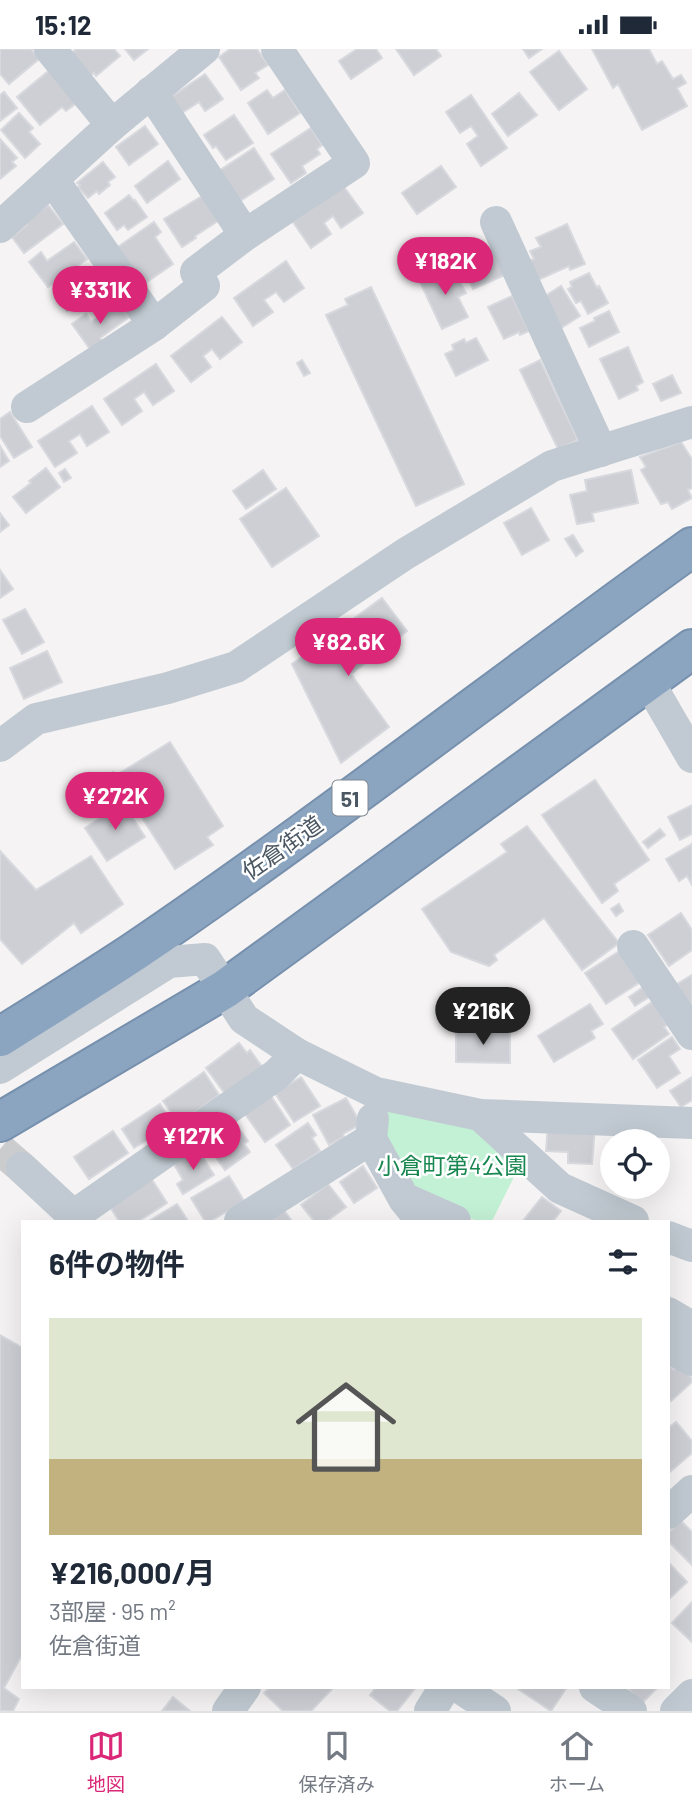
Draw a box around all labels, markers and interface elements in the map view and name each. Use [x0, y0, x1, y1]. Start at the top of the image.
text: 15:12 [35, 9, 91, 40]
pin: ¥182K [396, 237, 494, 297]
text: ¥182K [413, 246, 477, 274]
pin: ¥331K [51, 267, 149, 326]
text: ¥331K [68, 275, 132, 303]
pin: ¥82.6K [291, 619, 405, 678]
text: ¥82.6K [311, 627, 385, 655]
pin: ¥272K [66, 773, 164, 832]
text: ¥272K [81, 781, 149, 809]
road number: 51 [332, 781, 368, 815]
street label: 佐倉街道 [236, 809, 328, 885]
pin: ¥216K [434, 988, 532, 1047]
text: ¥216K [451, 996, 515, 1024]
pin: ¥127K [144, 1113, 242, 1172]
text: ¥127K [162, 1121, 224, 1149]
map controls [600, 1129, 670, 1199]
button: locate [600, 1129, 670, 1199]
park label: 小倉町第4公園 [377, 1151, 527, 1179]
icon: filters [604, 1243, 642, 1281]
text: 6件の物件 [49, 1245, 185, 1281]
icon: home [283, 1364, 409, 1490]
text: ¥216,000/月 [49, 1554, 216, 1590]
text: 3部屋 · 95 m² [49, 1597, 176, 1625]
text: 佐倉街道 [49, 1631, 141, 1659]
tab: 地図 [87, 1727, 125, 1796]
tab: 保存済み [299, 1727, 375, 1796]
tab: ホーム [549, 1727, 605, 1796]

